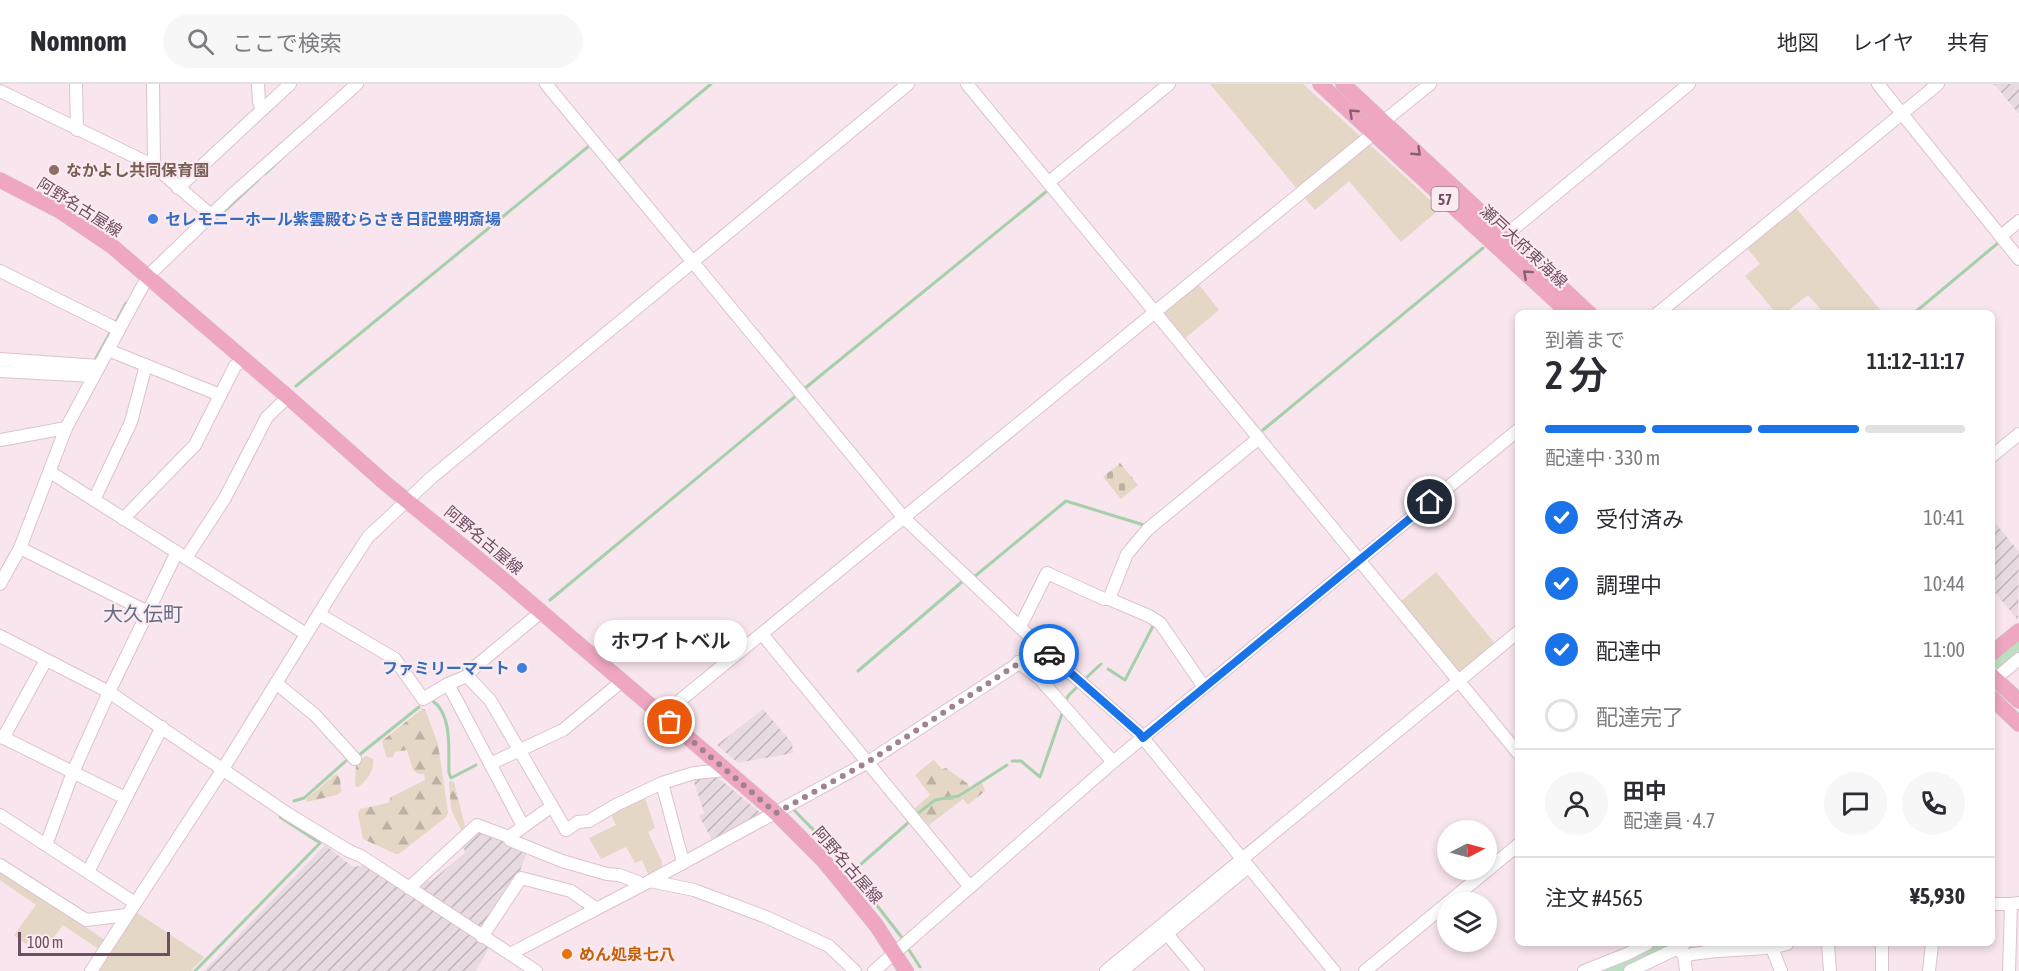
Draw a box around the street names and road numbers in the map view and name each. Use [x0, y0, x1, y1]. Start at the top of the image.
street label: 阿野名古屋線 [35, 174, 125, 240]
road number: 57 [1432, 187, 1458, 211]
street label: 瀬戸大府東海線 [1477, 201, 1571, 291]
street label: 阿野名古屋線 [441, 502, 527, 578]
street label: 阿野名古屋線 [810, 823, 886, 907]

